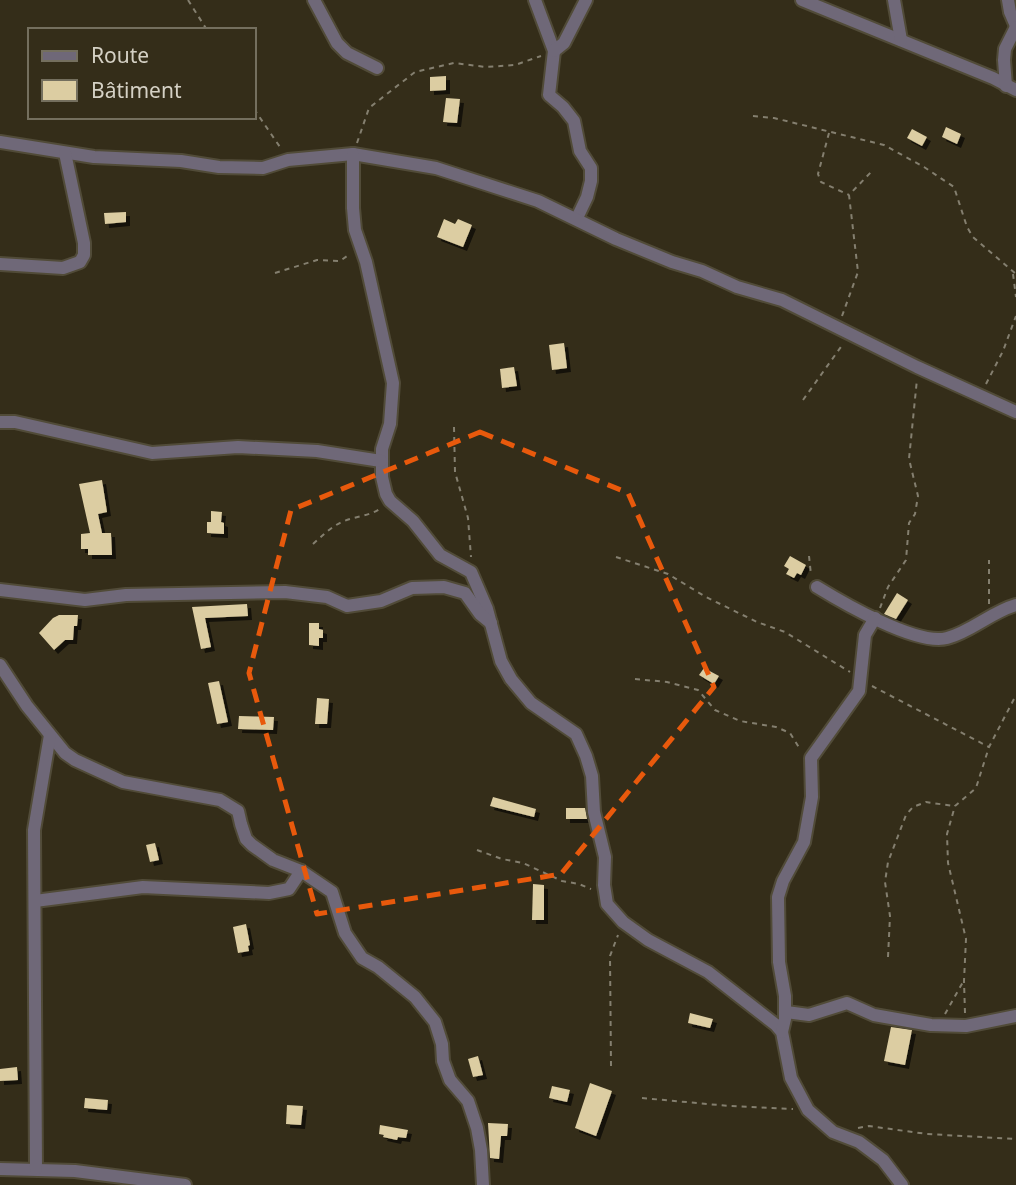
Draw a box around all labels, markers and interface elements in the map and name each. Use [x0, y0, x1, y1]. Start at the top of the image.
legend [28, 28, 256, 119]
text: Route [91, 41, 149, 69]
text: Bâtiment [91, 76, 182, 104]

